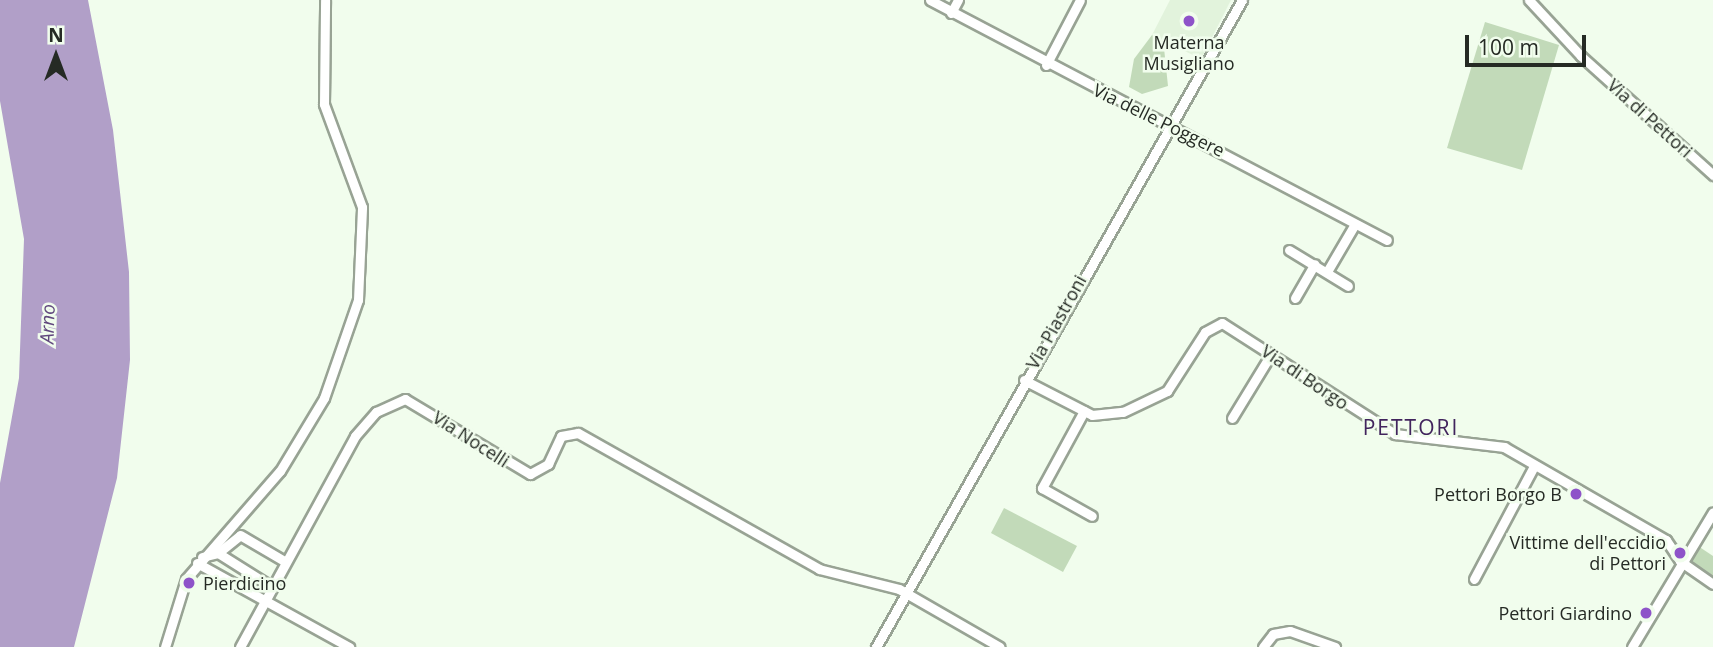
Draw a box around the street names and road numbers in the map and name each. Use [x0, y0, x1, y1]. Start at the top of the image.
street label: Via di Pettori [1603, 74, 1697, 162]
street label: Via delle Poggere [1090, 79, 1228, 161]
street label: Via Piastroni [1021, 271, 1091, 373]
street label: Via di Borgo [1257, 340, 1353, 414]
street label: Via Nocelli [429, 406, 513, 472]

